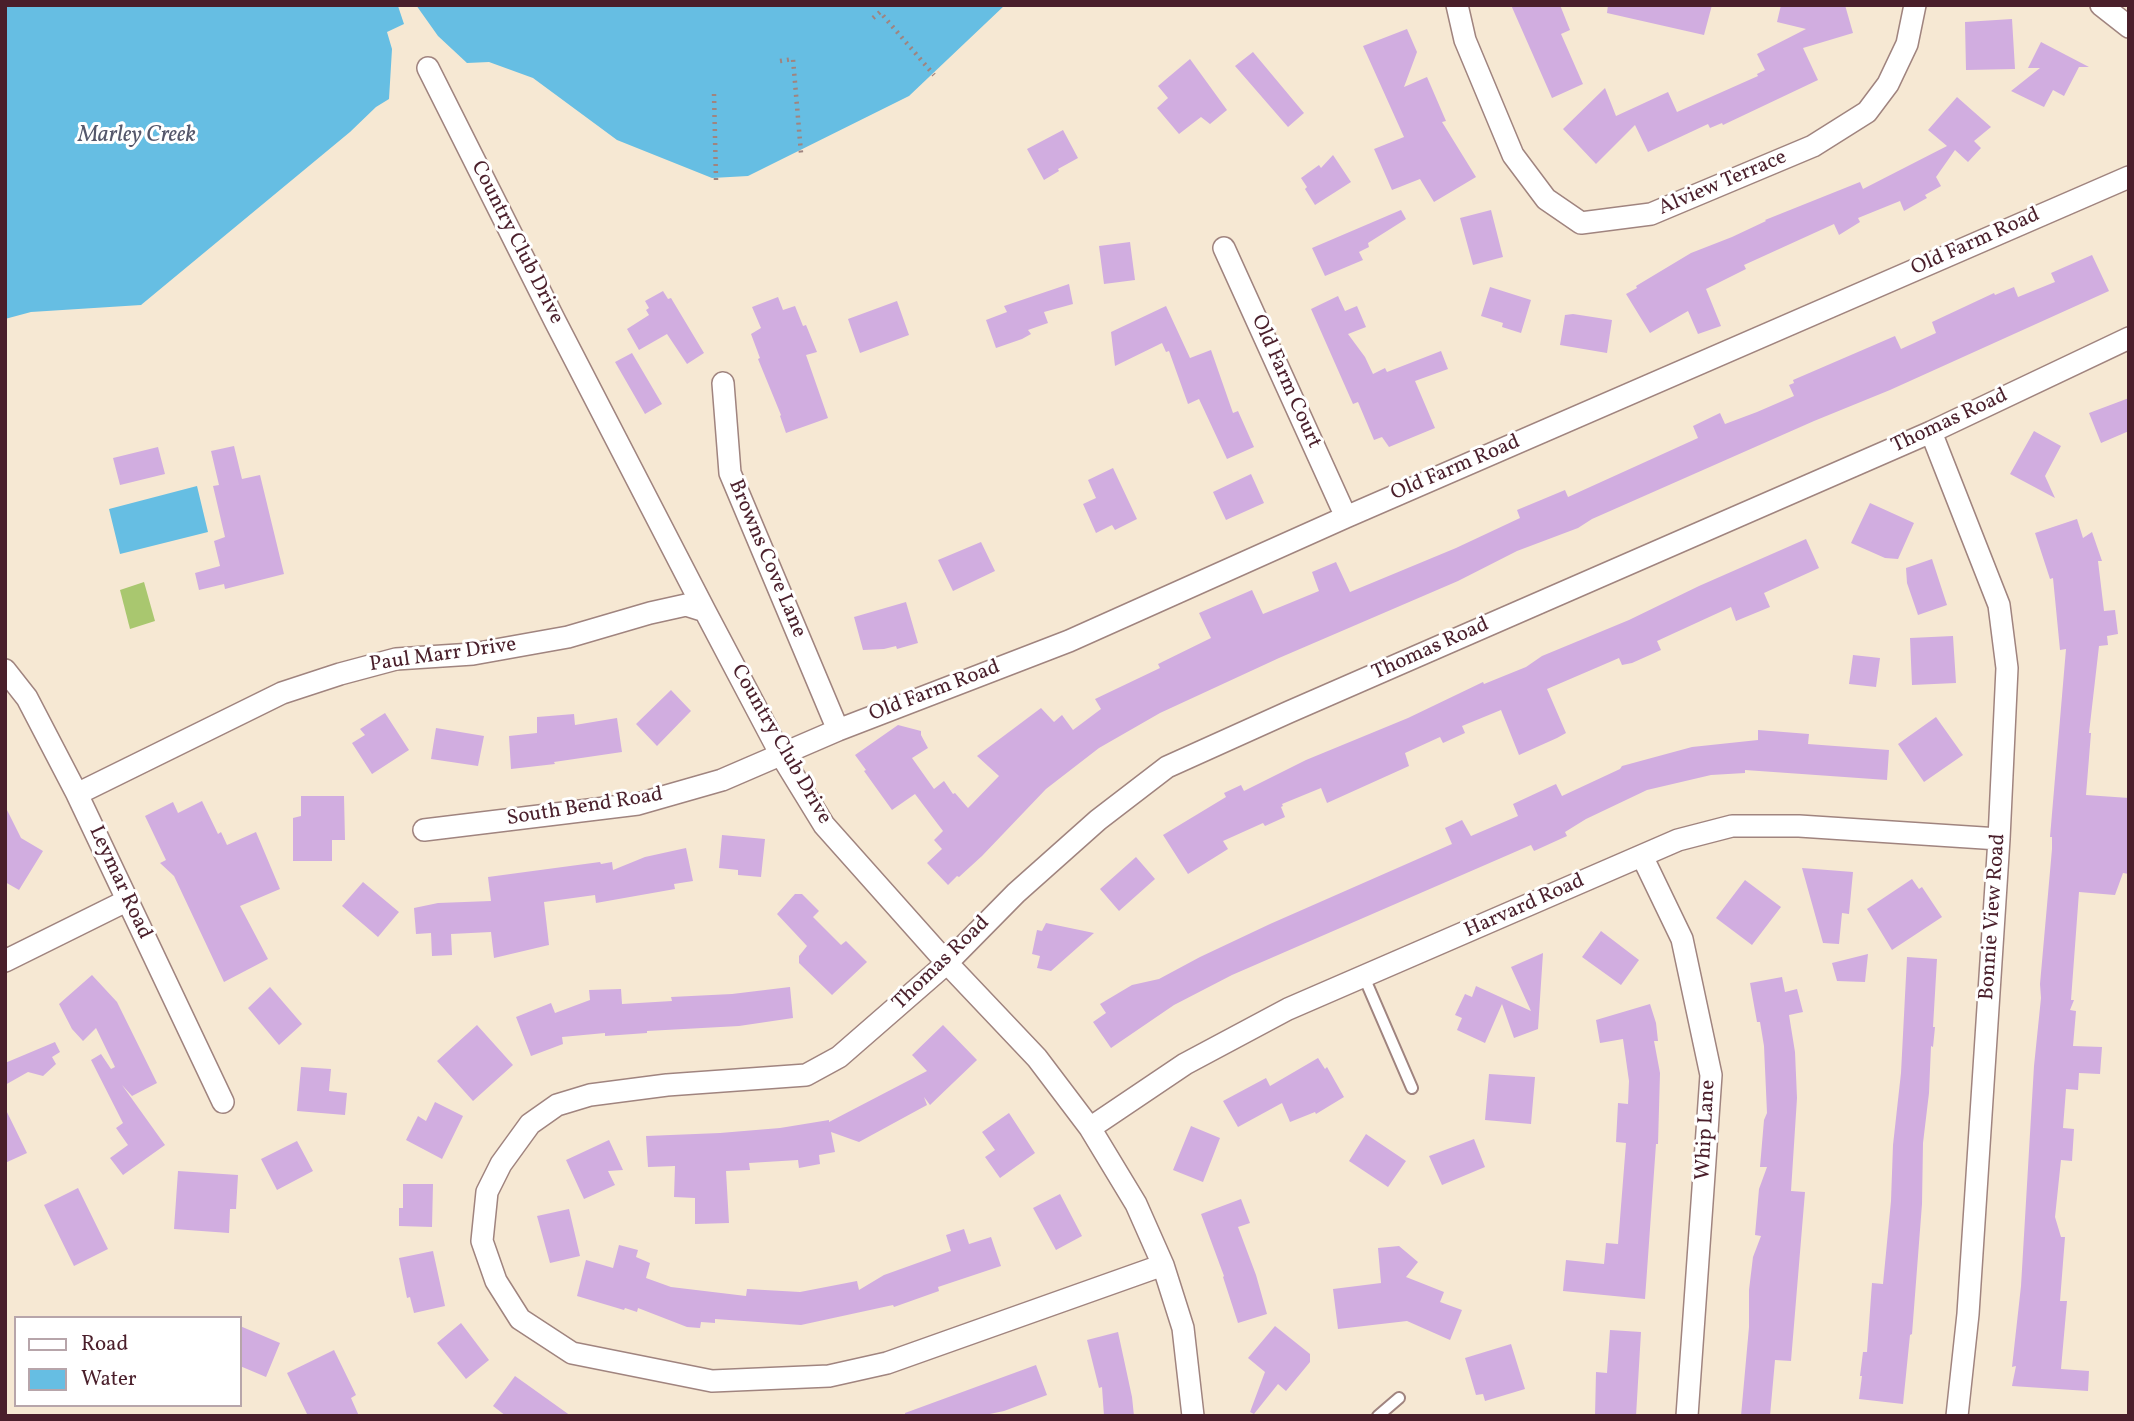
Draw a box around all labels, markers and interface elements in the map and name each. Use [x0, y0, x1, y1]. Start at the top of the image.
water label: Marley Creek [78, 123, 196, 151]
street label: Alview Terrace [1655, 146, 1791, 222]
street label: Country Club Drive [464, 157, 568, 329]
street label: Old Farm Road [1908, 203, 2044, 283]
street label: Old Farm Court [1244, 311, 1326, 453]
street label: Thomas Road [1888, 384, 2012, 460]
street label: Old Farm Road [1388, 430, 1524, 508]
street label: Browns Cove Lane [721, 476, 811, 642]
street label: Thomas Road [1369, 613, 1493, 687]
street label: Paul Marr Drive [368, 633, 518, 679]
street label: Old Farm Road [866, 656, 1004, 728]
street label: Country Club Drive [724, 661, 836, 829]
street label: South Bend Road [505, 783, 665, 833]
street label: Leymar Road [82, 822, 156, 944]
street label: Bonnie View Road [1976, 833, 2012, 1001]
street label: Harvard Road [1461, 869, 1589, 945]
street label: Thomas Road [888, 911, 996, 1017]
street label: Whip Lane [1692, 1079, 1722, 1181]
legend [14, 1316, 242, 1407]
text: Road [81, 1330, 128, 1359]
text: Water [81, 1365, 137, 1394]

